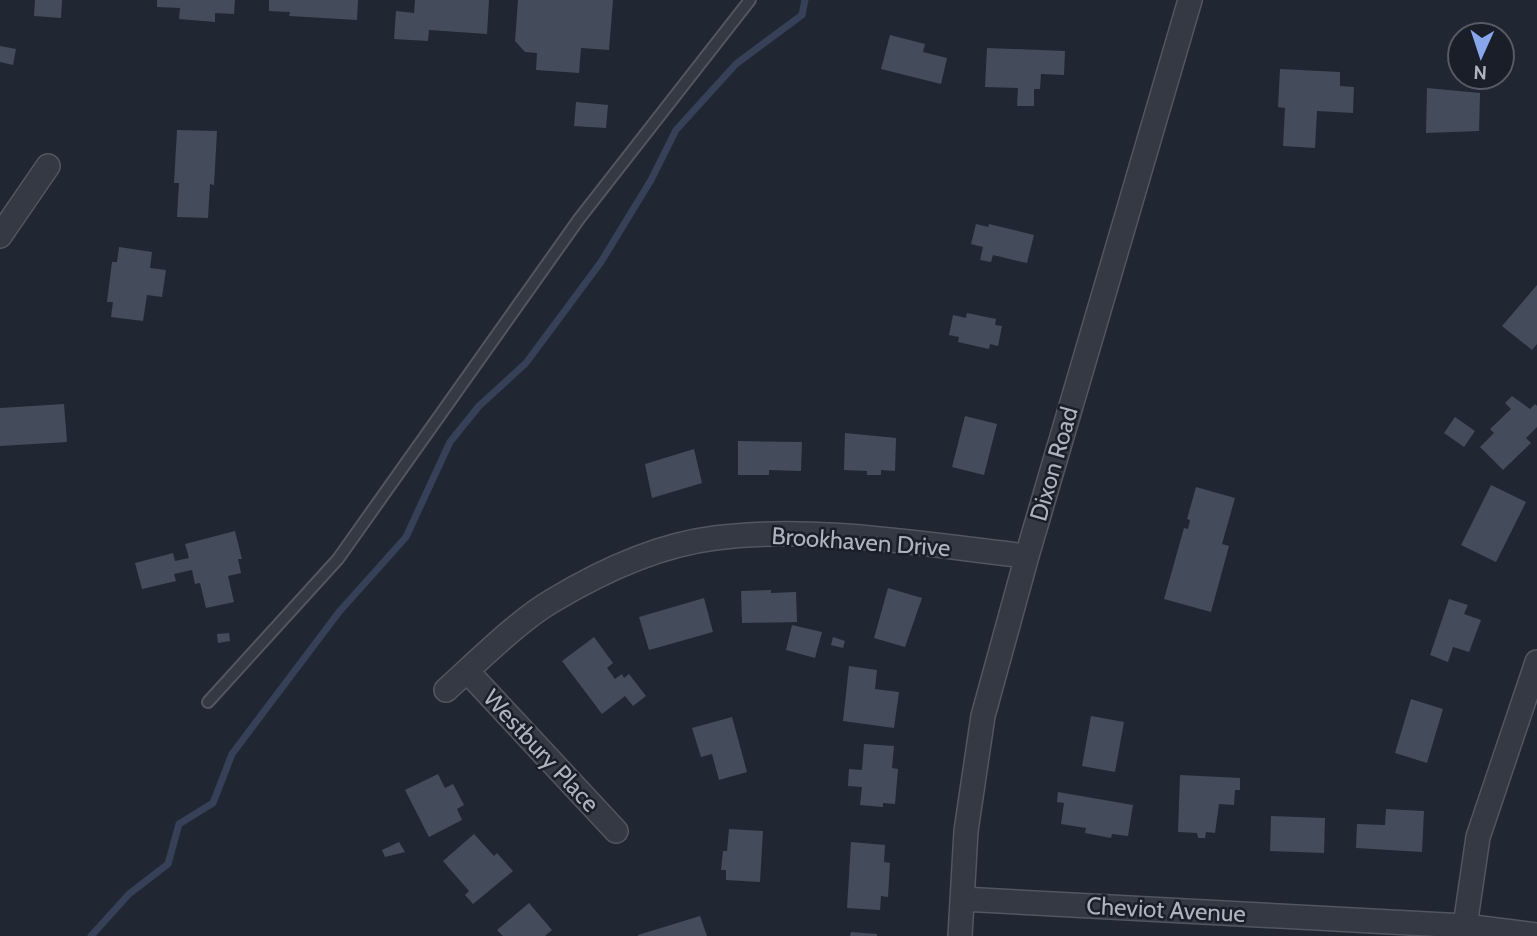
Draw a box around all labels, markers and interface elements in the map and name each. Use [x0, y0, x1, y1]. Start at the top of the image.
north arrow [1446, 21, 1516, 91]
text: N [1473, 61, 1487, 84]
street label: Dixon Road [1023, 403, 1084, 524]
street label: Brookhaven Drive [771, 521, 951, 562]
street label: Westbury Place [477, 683, 605, 818]
street label: Cheviot Avenue [1086, 891, 1246, 928]

